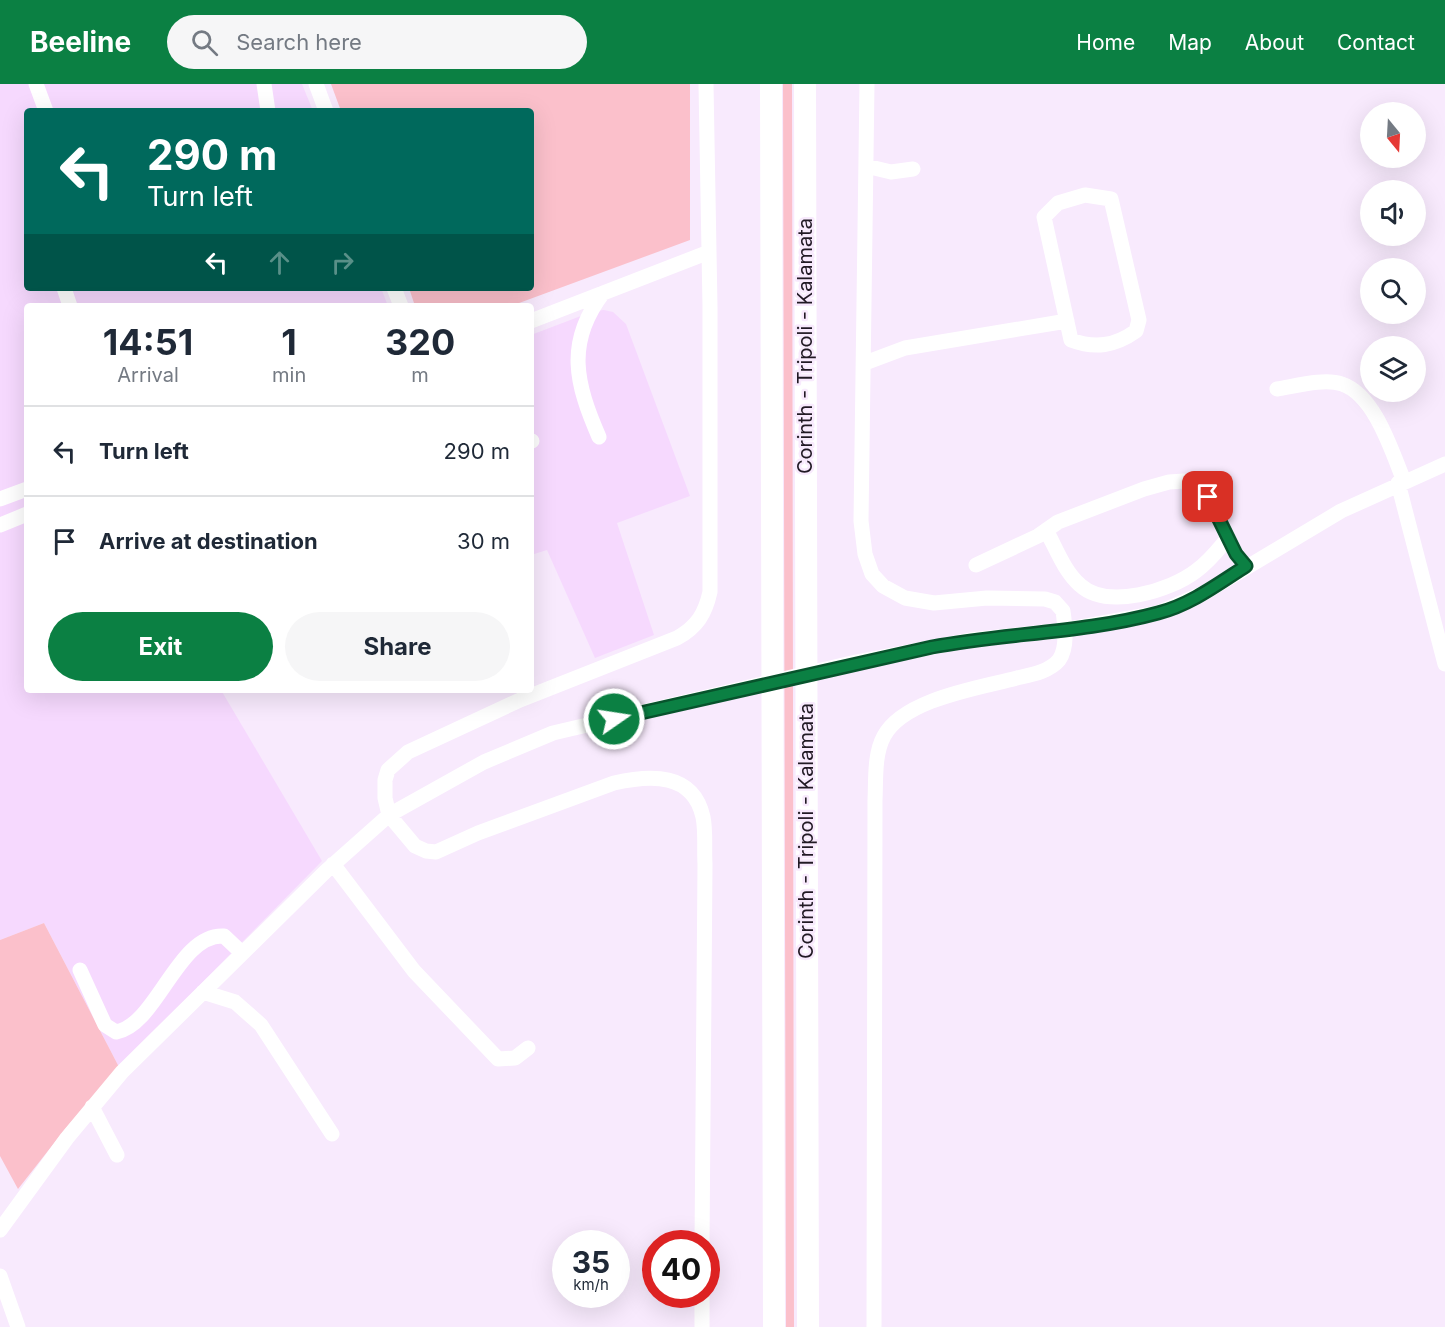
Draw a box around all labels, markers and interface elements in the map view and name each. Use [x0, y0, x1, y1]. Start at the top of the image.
search box [167, 15, 587, 69]
text: Beeline [30, 25, 131, 59]
icon: search [188, 26, 221, 59]
text: Search here [236, 29, 362, 55]
text: Home [1076, 30, 1135, 55]
text: Map [1168, 30, 1212, 55]
text: About [1245, 30, 1304, 55]
text: Contact [1337, 30, 1415, 55]
north arrow [1360, 102, 1426, 168]
map controls [1360, 102, 1426, 402]
text: 290 m [147, 129, 277, 180]
icon: left [48, 132, 126, 210]
text: Turn left [147, 180, 253, 213]
button: sound [1360, 180, 1426, 246]
street label: Corinth - Tripoli - Kalamata [793, 218, 817, 474]
icon: left [200, 246, 233, 279]
icon: ahead [263, 246, 296, 279]
icon: right [326, 246, 359, 279]
button: search [1360, 258, 1426, 324]
text: 14:51 [103, 320, 193, 364]
text: 1 [281, 320, 297, 364]
text: 320 [385, 320, 455, 364]
button: layers [1360, 336, 1426, 402]
text: Arrival [117, 363, 179, 387]
text: min [272, 363, 306, 387]
text: m [411, 363, 429, 387]
icon: left [48, 435, 81, 468]
text: Turn left [99, 438, 189, 464]
text: 290 m [444, 438, 510, 464]
pin [1182, 471, 1233, 522]
icon: arrive [1191, 480, 1224, 513]
icon: arrive [48, 525, 81, 558]
text: Arrive at destination [99, 528, 318, 554]
text: 30 m [457, 528, 510, 554]
button: Exit [48, 612, 273, 681]
button: Share [285, 612, 510, 681]
position arrow [582, 687, 646, 751]
street label: Corinth - Tripoli - Kalamata [794, 703, 818, 959]
speed limit sign: 40 [642, 1230, 720, 1308]
text: 35 [572, 1244, 610, 1280]
text: km/h [573, 1275, 609, 1294]

